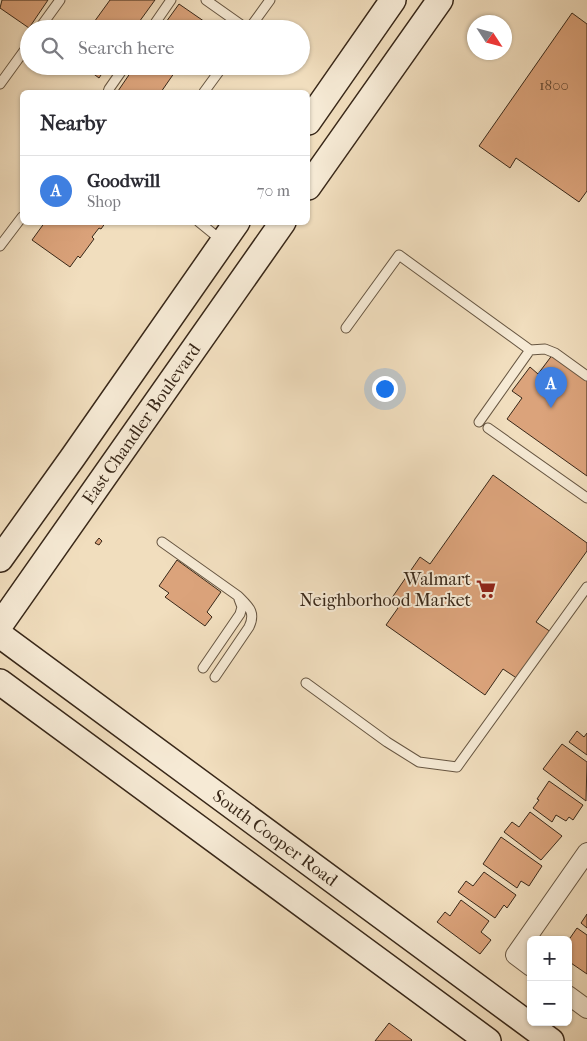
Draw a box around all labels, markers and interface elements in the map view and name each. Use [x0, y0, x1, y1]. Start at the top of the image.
north arrow [467, 15, 512, 60]
search box [20, 20, 310, 75]
icon: search [38, 34, 66, 62]
text: Search here [78, 37, 174, 59]
house number: 1800 [539, 76, 569, 94]
text: Nearby [40, 111, 106, 135]
text: Goodwill [87, 170, 160, 192]
text: A [51, 181, 61, 200]
text: 70 m [257, 181, 290, 200]
text: Shop [87, 192, 121, 211]
street label: East Chandler Boulevard [78, 339, 205, 508]
pin: A [535, 367, 567, 408]
your location [372, 376, 398, 402]
place label: Walmart Neighborhood Market [299, 569, 472, 611]
supermarket icon: Walmart Neighborhood Market [475, 578, 497, 600]
street label: South Cooper Road [209, 785, 342, 891]
map controls [527, 936, 572, 1026]
button: + [527, 936, 572, 981]
button: − [527, 981, 572, 1026]

